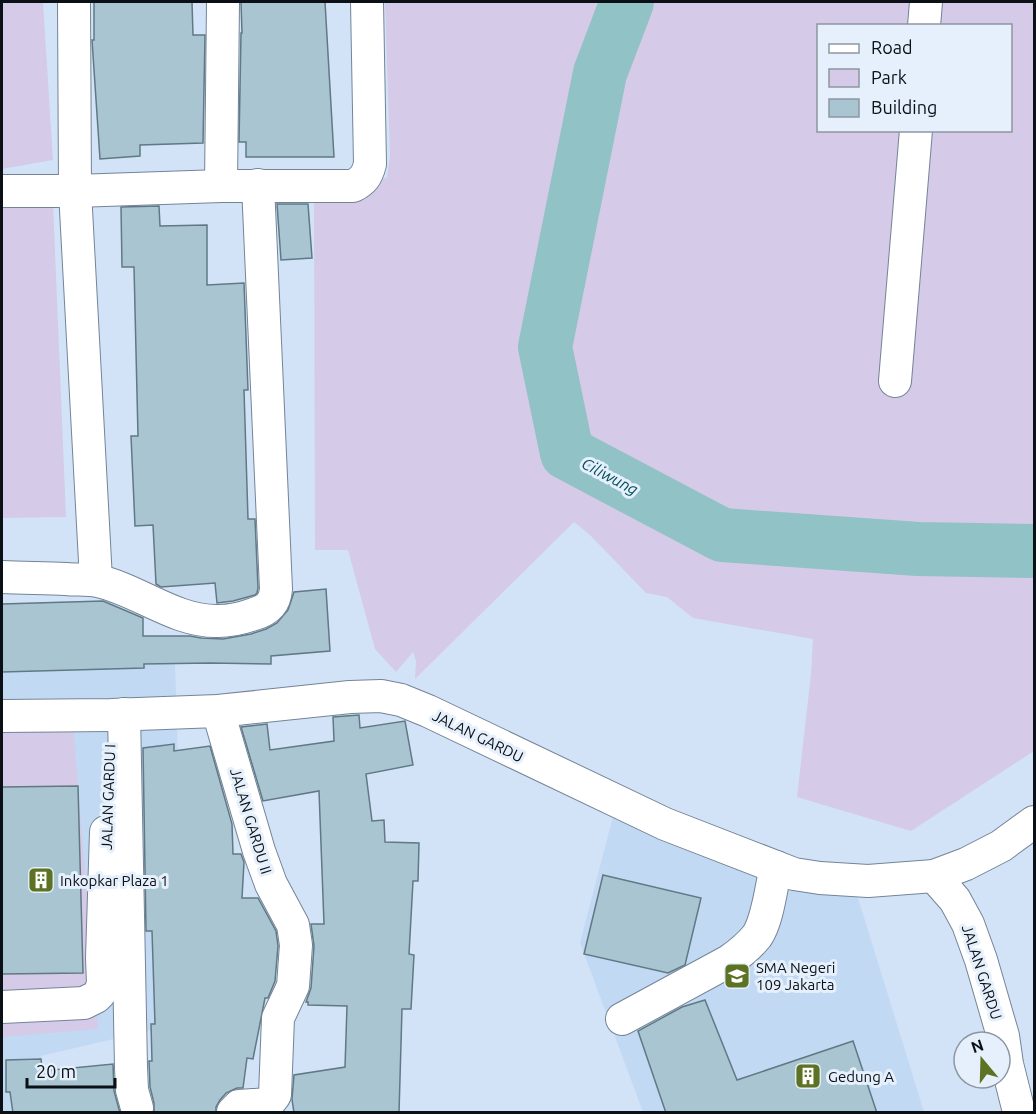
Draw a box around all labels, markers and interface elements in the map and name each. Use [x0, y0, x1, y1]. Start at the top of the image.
legend [817, 24, 1012, 132]
text: Road [871, 37, 913, 57]
text: Park [871, 67, 907, 87]
text: Building [871, 97, 937, 117]
water label: Ciliwung [579, 454, 642, 498]
street label: JALAN GARDU [430, 707, 526, 765]
street label: JALAN GARDU I [98, 744, 118, 850]
street label: JALAN GARDU II [227, 766, 275, 876]
building icon: Inkopkar Plaza 1 [26, 865, 56, 895]
place label: Inkopkar Plaza 1 [60, 872, 169, 889]
street label: JALAN GARDU [959, 922, 1005, 1022]
place label: SMA Negeri 109 Jakarta [756, 959, 835, 993]
school or university icon: SMA Negeri 109 Jakarta [722, 961, 752, 991]
north arrow [952, 1030, 1012, 1090]
text: N [969, 1035, 986, 1056]
scale bar [27, 1051, 116, 1089]
text: 20 m [36, 1061, 76, 1081]
building icon: Gedung A [793, 1061, 823, 1091]
place label: Gedung A [828, 1068, 894, 1085]

